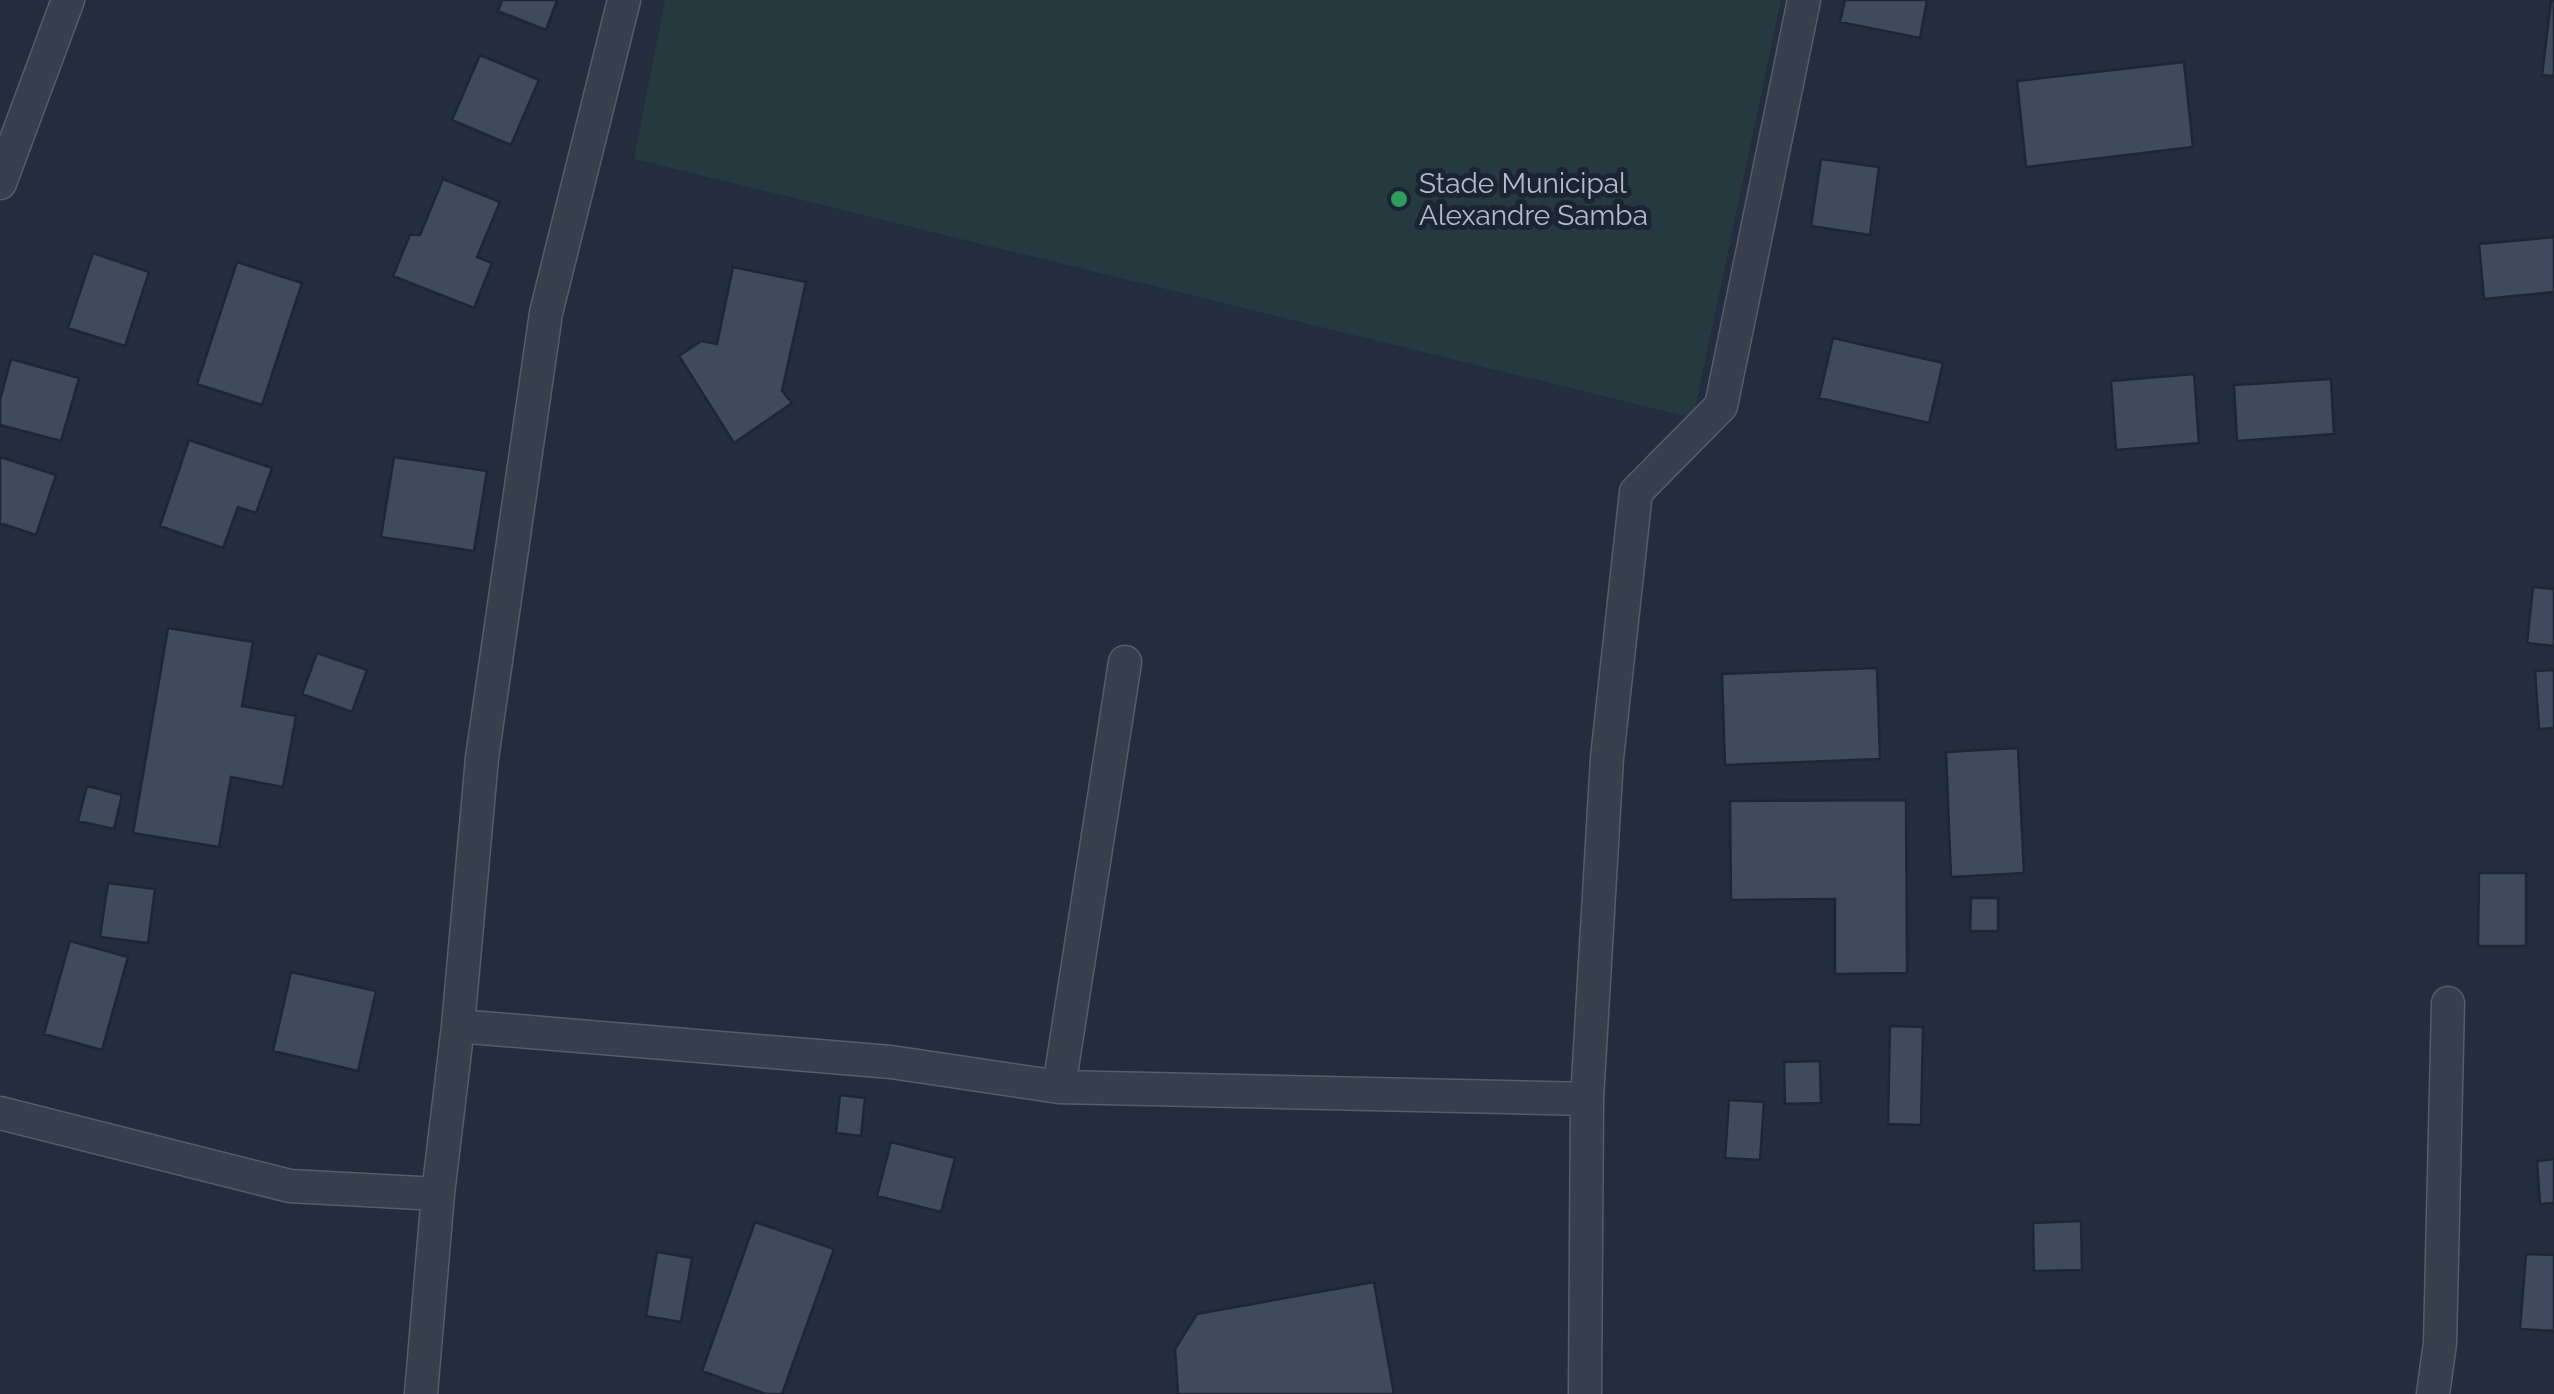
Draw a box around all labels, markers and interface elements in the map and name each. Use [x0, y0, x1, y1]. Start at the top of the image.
place label: Stade Municipal Alexandre Samba [1419, 167, 1648, 232]
marker: Stade Municipal Alexandre Samba [1388, 188, 1410, 210]

